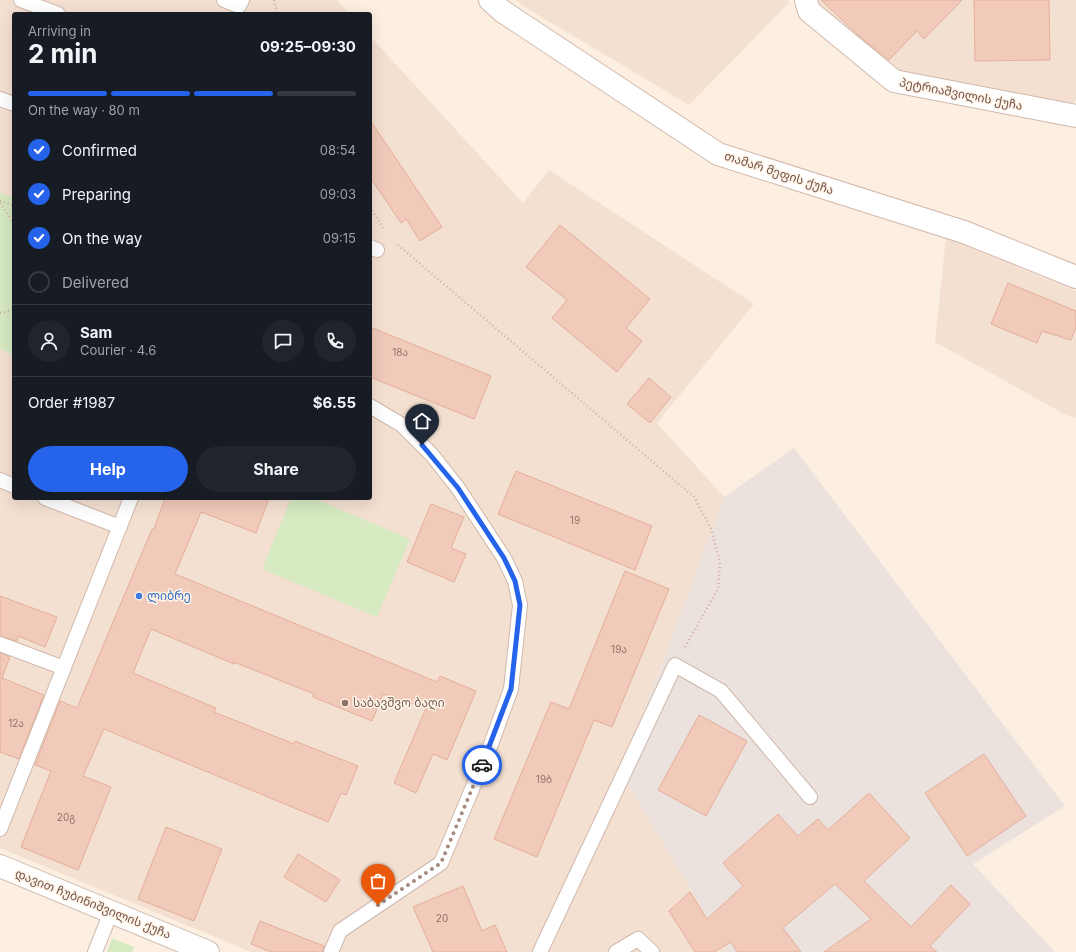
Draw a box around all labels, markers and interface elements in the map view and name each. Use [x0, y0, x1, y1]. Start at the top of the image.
text: Arriving in [28, 23, 91, 39]
text: 09:25–09:30 [260, 37, 356, 56]
text: 2 min [28, 38, 98, 69]
street label: პეტრიაშვილის ქუჩა [898, 74, 1024, 114]
text: On the way · 80 m [28, 102, 140, 118]
icon: check [28, 139, 50, 161]
text: Confirmed [62, 141, 137, 160]
text: 08:54 [320, 142, 356, 158]
street label: თამარ მეფის ქუჩა [723, 148, 836, 197]
icon: check [28, 183, 50, 205]
text: Preparing [62, 185, 131, 204]
text: 09:03 [320, 186, 356, 202]
icon: check [28, 227, 50, 249]
text: On the way [62, 229, 142, 248]
text: 09:15 [323, 230, 356, 246]
text: Delivered [62, 273, 129, 292]
button: person [28, 320, 70, 362]
button: chat [262, 320, 304, 362]
button: phone [314, 320, 356, 362]
text: Sam [80, 323, 112, 342]
text: Courier · 4.6 [80, 342, 156, 358]
house number: 18ა [392, 346, 408, 358]
text: Order #1987 [28, 393, 115, 412]
text: $6.55 [313, 393, 356, 412]
pin [405, 404, 439, 445]
icon: home [411, 410, 433, 432]
button: Help [28, 446, 188, 492]
button: Share [196, 446, 356, 492]
house number: 19 [570, 514, 580, 526]
place label: ლიბრე [147, 588, 191, 604]
marker: ლიბრე [134, 591, 144, 601]
house number: 19ა [611, 643, 627, 655]
place label: საბავშვო ბაღი [353, 695, 445, 711]
marker: საბავშვო ბაღი [340, 698, 350, 708]
house number: 12ა [8, 717, 24, 729]
courier [462, 745, 502, 785]
icon: car [471, 754, 493, 776]
house number: 19ბ [536, 773, 552, 785]
house number: 20გ [57, 811, 75, 824]
pin [361, 864, 395, 905]
street label: დავით ჩუბინიშვილის ქუჩა [13, 865, 173, 943]
icon: bag [367, 870, 389, 892]
house number: 20 [436, 912, 448, 924]

